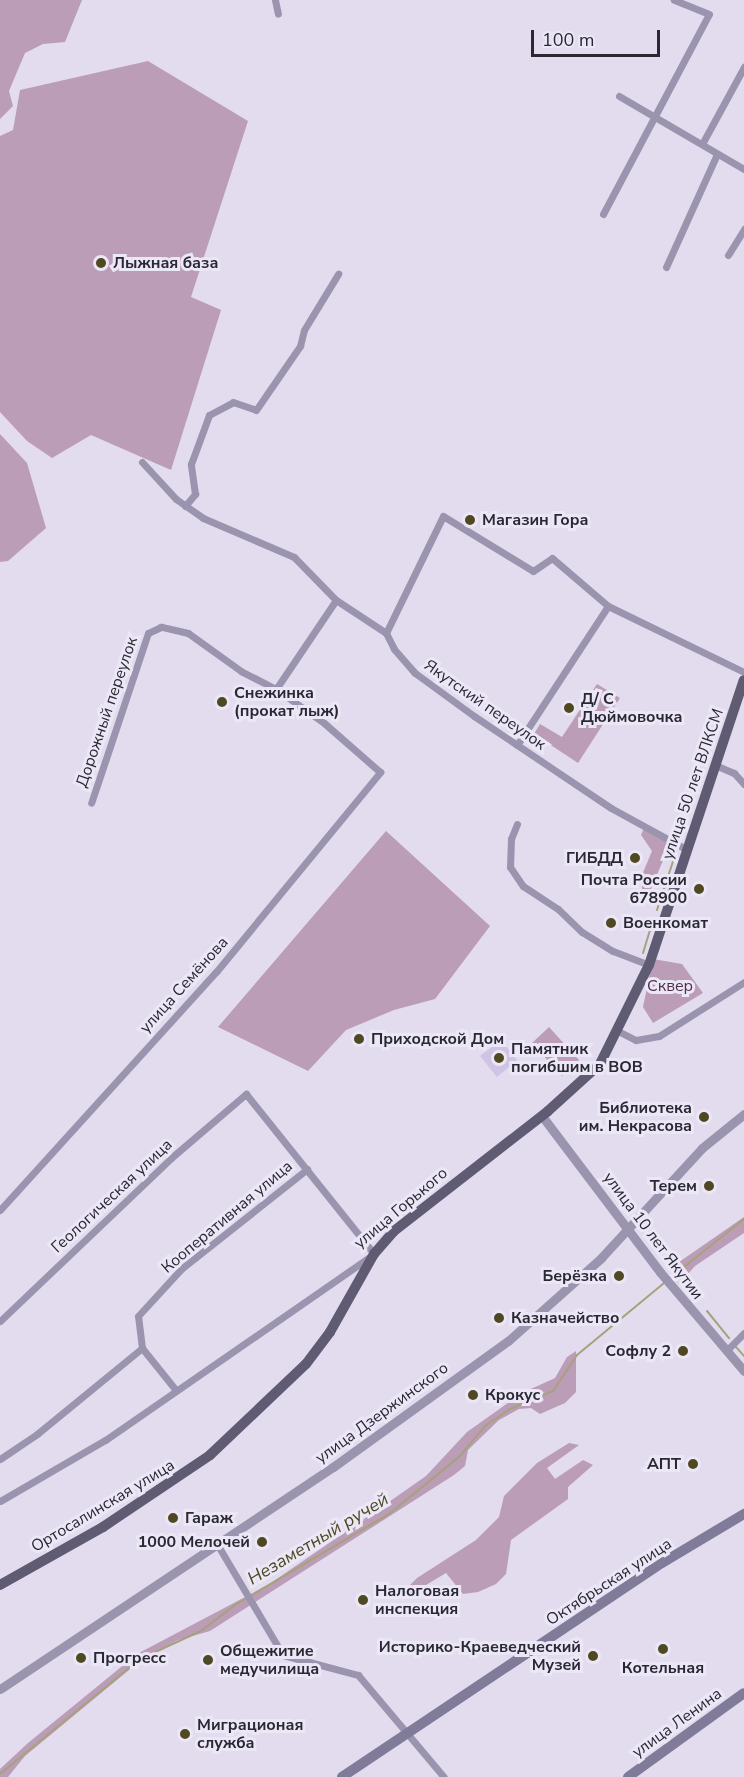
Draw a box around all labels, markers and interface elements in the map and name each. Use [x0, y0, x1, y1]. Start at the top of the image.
scale bar [534, 18, 663, 56]
text: 100 m [542, 28, 594, 52]
place label: Лыжная база [113, 253, 218, 273]
marker: Лыжная база [94, 256, 108, 270]
place label: Магазин Гора [482, 510, 588, 530]
marker: Магазин Гора [463, 513, 477, 527]
street label: Дорожный переулок [72, 634, 142, 790]
street label: Якутский переулок [420, 656, 550, 754]
place label: Снежинка (прокат лыж) [234, 683, 339, 721]
place label: Д/ С Дюймовочка [581, 689, 683, 727]
marker: Снежинка (прокат лыж) [215, 695, 229, 709]
marker: Д/ С Дюймовочка [562, 701, 576, 715]
street label: улица 50 лет ВЛКСМ [658, 706, 728, 862]
place label: ГИБДД [566, 848, 623, 868]
marker: ГИБДД [628, 851, 642, 865]
place label: Почта России 678900 [581, 870, 687, 908]
marker: Почта России 678900 [692, 882, 706, 896]
place label: Военкомат [623, 913, 708, 933]
marker: Военкомат [604, 916, 618, 930]
street label: улица Семёнова [136, 933, 232, 1037]
park label: Сквер [647, 976, 693, 996]
place label: Приходской Дом [371, 1029, 504, 1049]
marker: Приходской Дом [352, 1032, 366, 1046]
place label: Памятник погибшим в ВОВ [511, 1039, 643, 1077]
marker: Памятник погибшим в ВОВ [492, 1051, 506, 1065]
place label: Библиотека им. Некрасова [579, 1098, 692, 1136]
marker: Библиотека им. Некрасова [697, 1110, 711, 1124]
street label: Геологическая улица [48, 1135, 176, 1257]
street label: Кооперативная улица [158, 1157, 296, 1277]
street label: улица Горького [350, 1163, 452, 1253]
street label: улица 10 лет Якутии [599, 1169, 707, 1303]
place label: Терем [650, 1176, 697, 1196]
marker: Терем [702, 1179, 716, 1193]
place label: Берёзка [542, 1266, 607, 1286]
marker: Берёзка [612, 1269, 626, 1283]
place label: Казначейство [511, 1308, 619, 1328]
marker: Казначейство [492, 1311, 506, 1325]
place label: Софлу 2 [605, 1341, 671, 1361]
marker: Софлу 2 [676, 1344, 690, 1358]
street label: улица Дзержинского [312, 1358, 452, 1468]
place label: Крокус [485, 1385, 540, 1405]
marker: Крокус [466, 1388, 480, 1402]
place label: АПТ [647, 1454, 681, 1474]
street label: Ортосалинская улица [28, 1456, 178, 1556]
marker: АПТ [686, 1457, 700, 1471]
water label: Незаметный ручей [244, 1488, 392, 1590]
place label: Гараж [185, 1508, 233, 1528]
marker: Гараж [166, 1511, 180, 1525]
place label: 1000 Мелочей [138, 1532, 250, 1552]
street label: Октябрьская улица [543, 1534, 675, 1630]
marker: 1000 Мелочей [255, 1535, 269, 1549]
place label: Налоговая инспекция [375, 1581, 459, 1619]
marker: Налоговая инспекция [356, 1593, 370, 1607]
place label: Историко-Краеведческий Музей [379, 1637, 581, 1675]
place label: Общежитие медучилища [220, 1641, 319, 1679]
marker: Котельная [656, 1642, 670, 1656]
place label: Прогресс [93, 1648, 166, 1668]
marker: Историко-Краеведческий Музей [586, 1649, 600, 1663]
marker: Прогресс [74, 1651, 88, 1665]
marker: Общежитие медучилища [201, 1653, 215, 1667]
place label: Котельная [622, 1658, 704, 1678]
street label: улица Ленина [628, 1684, 726, 1762]
place label: Миграционая служба [197, 1715, 303, 1753]
marker: Миграционая служба [178, 1727, 192, 1741]

